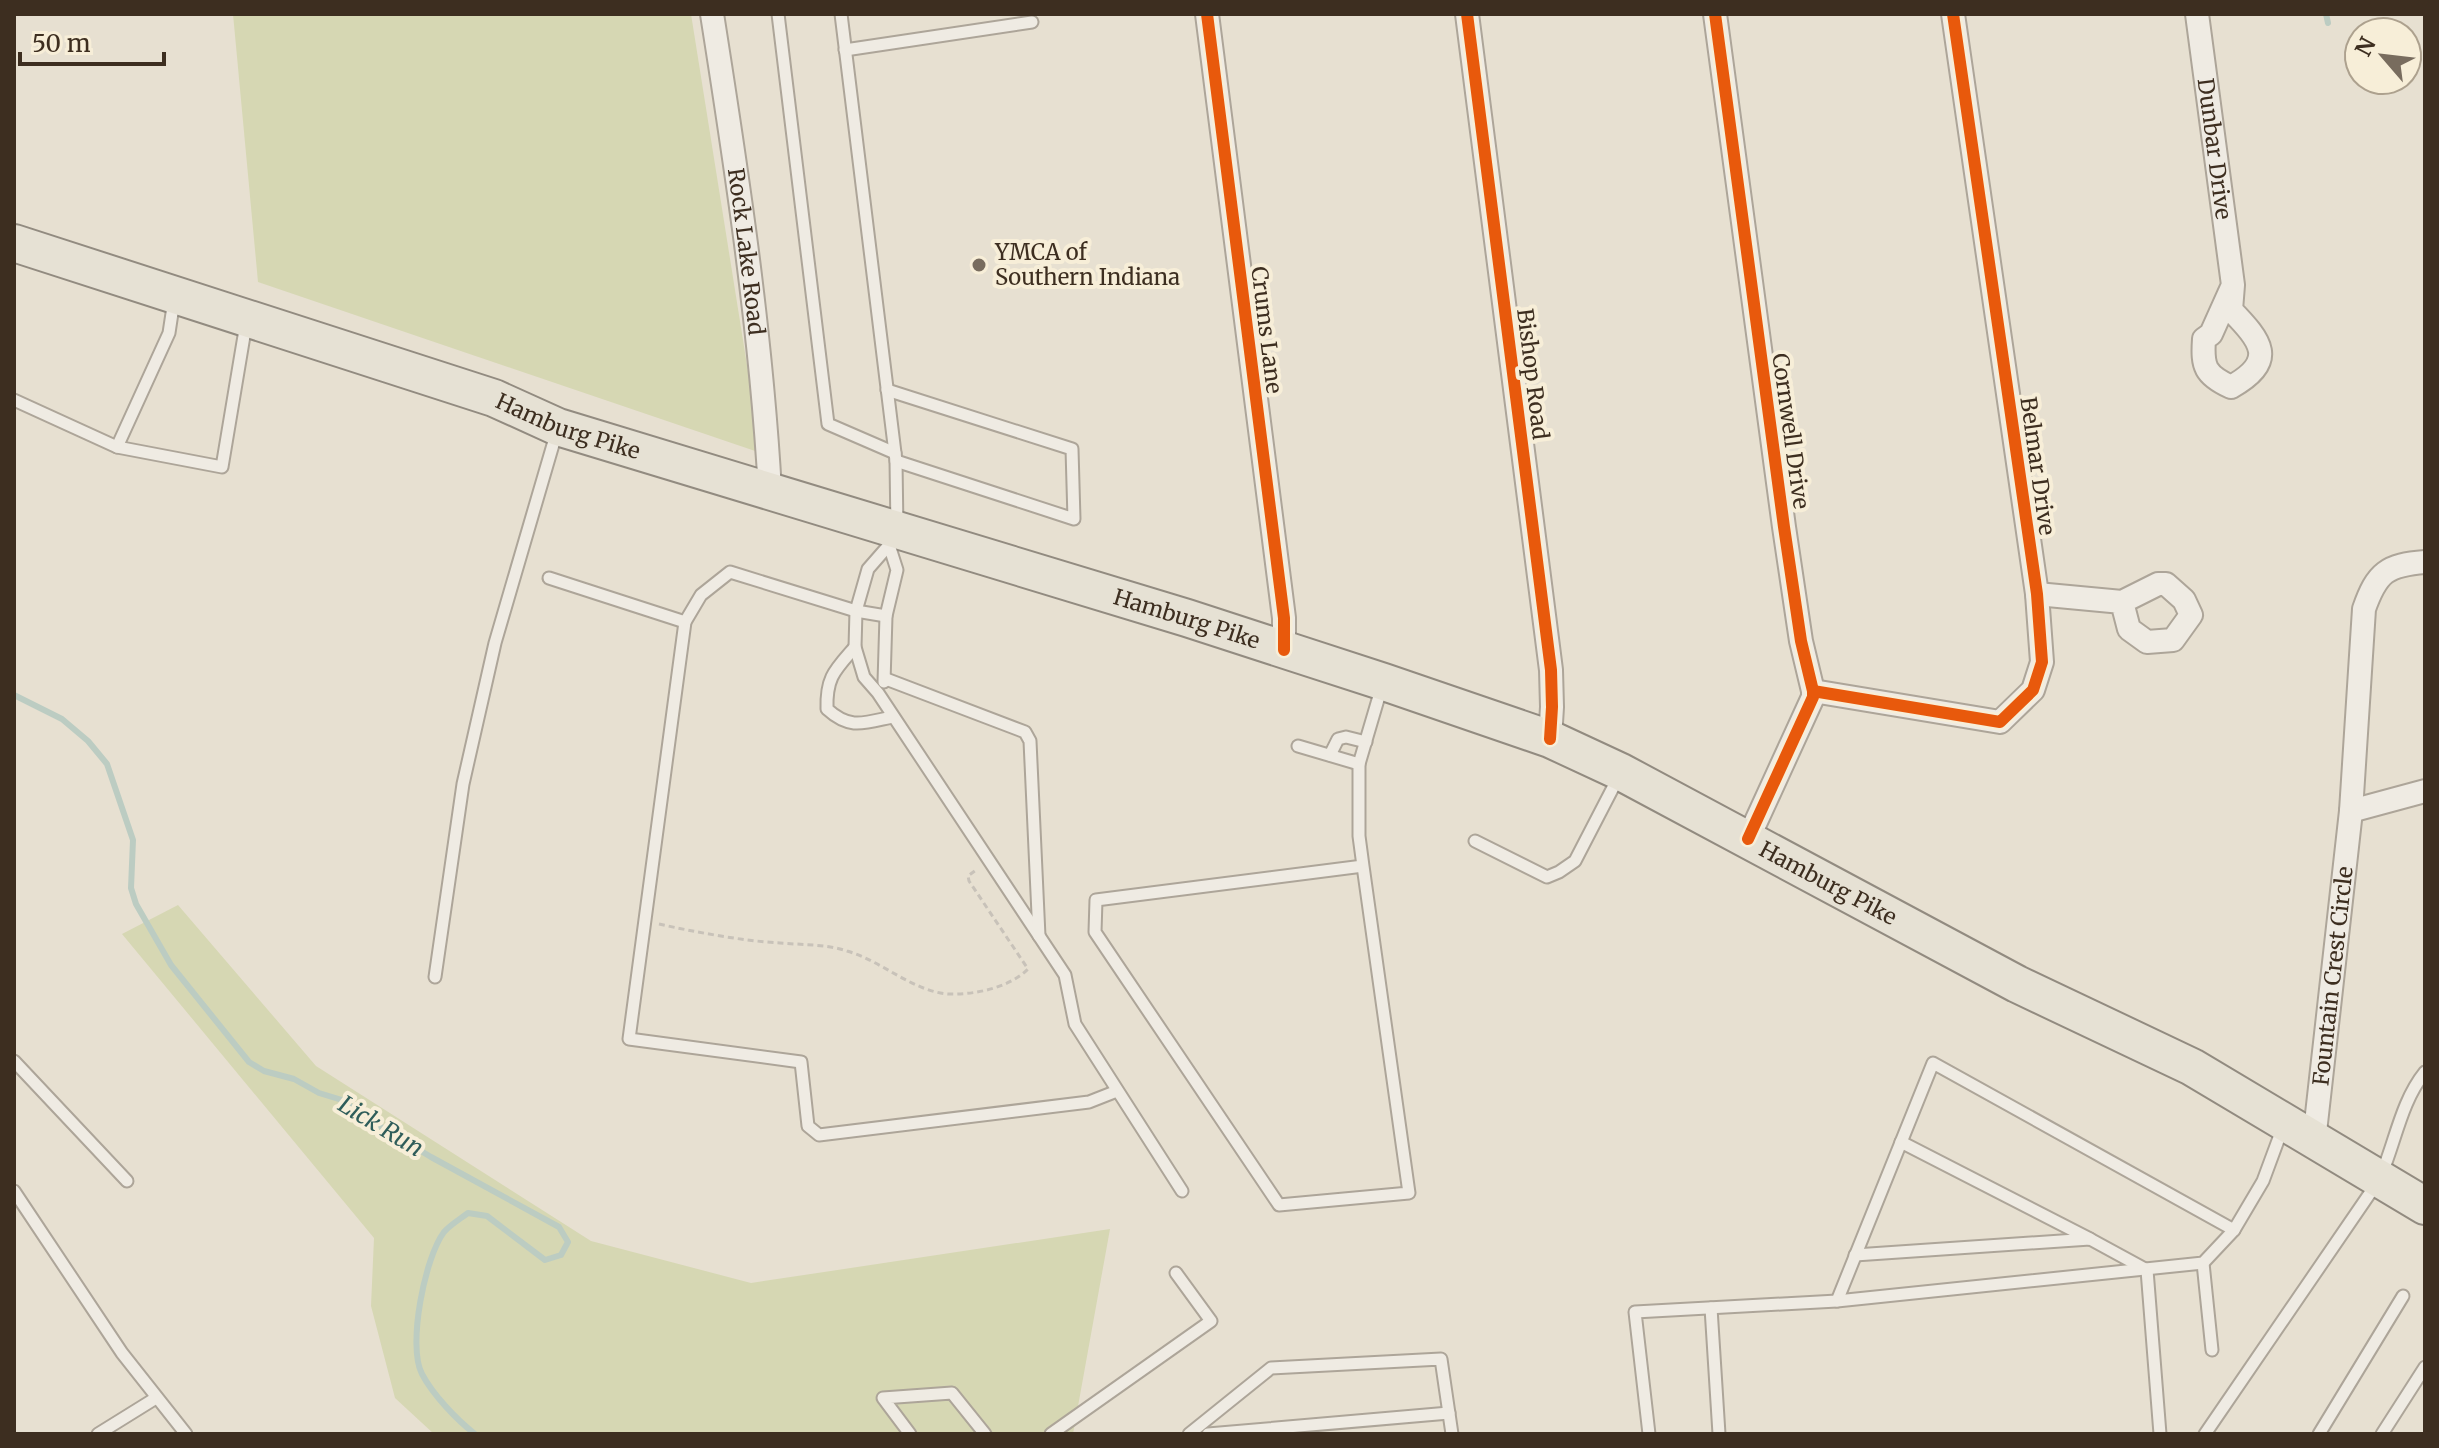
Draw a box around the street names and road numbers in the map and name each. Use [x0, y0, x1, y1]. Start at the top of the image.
street label: Dunbar Drive [2192, 76, 2238, 221]
street label: Rock Lake Road [722, 166, 771, 337]
street label: Crums Lane [1245, 265, 1289, 395]
street label: Bishop Road [1511, 307, 1555, 441]
street label: Cornwell Drive [1766, 351, 1816, 511]
street label: Hamburg Pike [492, 387, 644, 465]
street label: Belmar Drive [2014, 395, 2062, 537]
street label: Hamburg Pike [1110, 583, 1263, 655]
street label: Hamburg Pike [1755, 835, 1902, 931]
street label: Fountain Crest Circle [2306, 865, 2359, 1087]

